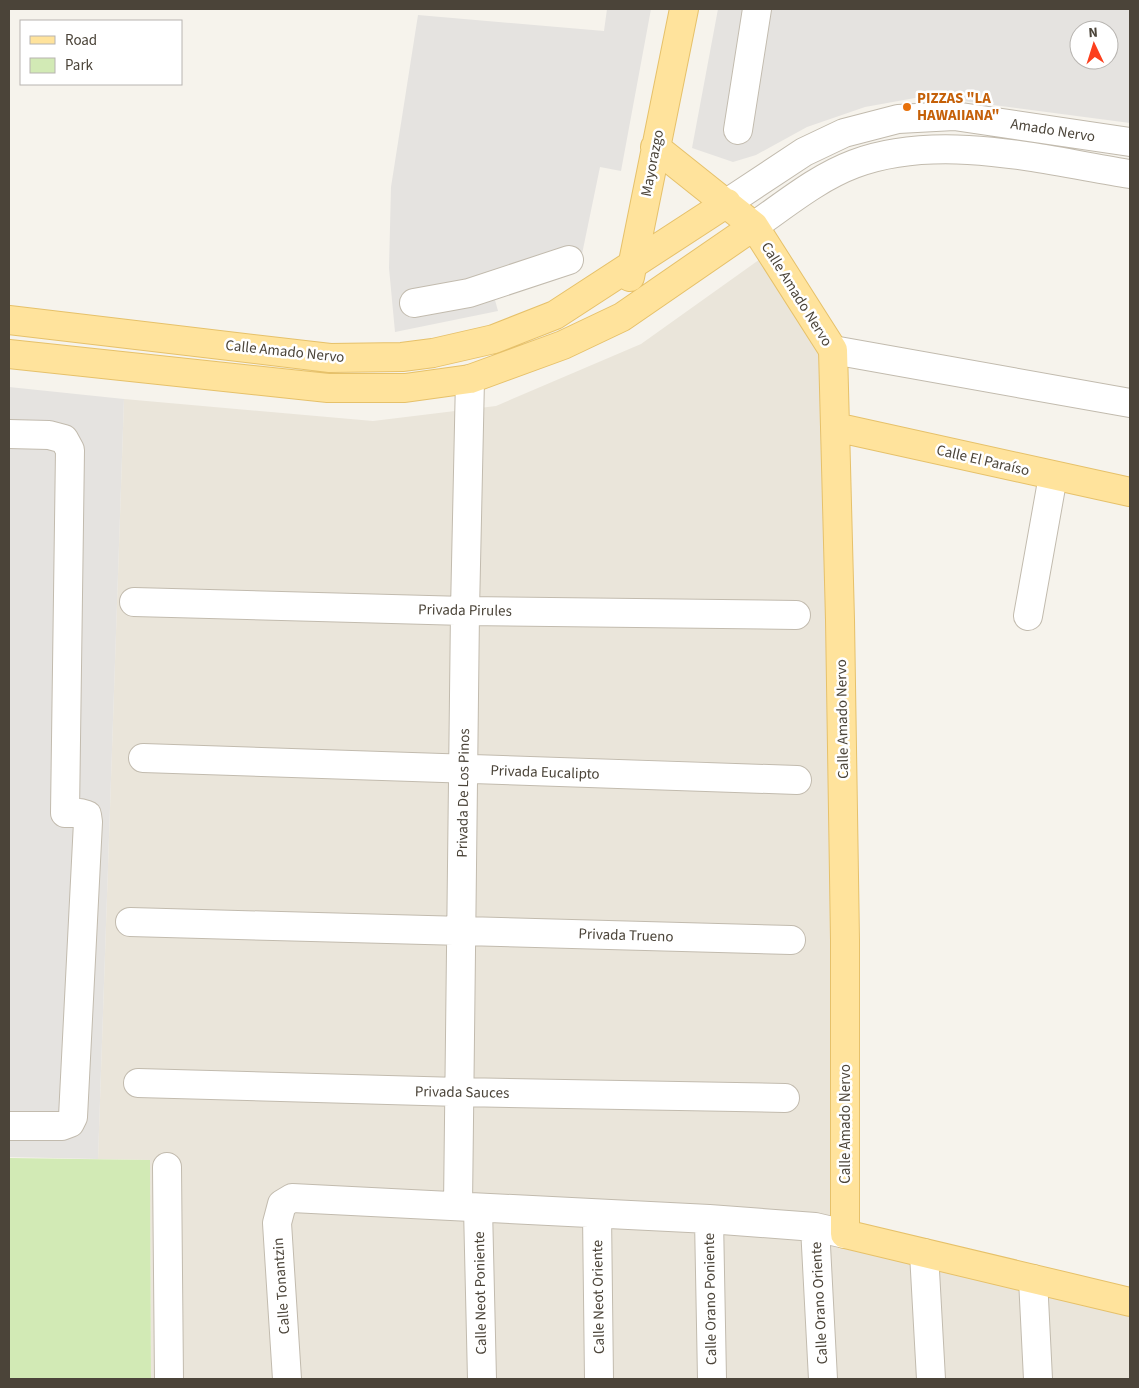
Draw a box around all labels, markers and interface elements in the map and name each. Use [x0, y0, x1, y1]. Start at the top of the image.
legend [20, 20, 182, 85]
north arrow [1069, 20, 1119, 70]
text: N [1088, 23, 1099, 43]
text: Road [65, 30, 97, 51]
text: Park [65, 55, 94, 76]
place label: PIZZAS "LA HAWAIIANA" [917, 88, 1000, 126]
marker: PIZZAS "LA HAWAIIANA" [901, 101, 913, 113]
street label: Amado Nervo [1009, 113, 1097, 148]
street label: Mayorazgo [636, 128, 669, 198]
street label: Calle Amado Nervo [756, 238, 837, 351]
street label: Calle Amado Nervo [224, 335, 346, 368]
street label: Calle El Paraíso [934, 440, 1031, 481]
street label: Privada Pirules [418, 599, 512, 622]
street label: Calle Amado Nervo [831, 659, 854, 779]
street label: Privada De Los Pinos [452, 728, 475, 858]
street label: Privada Eucalipto [490, 760, 600, 785]
street label: Privada Trueno [578, 923, 674, 948]
street label: Calle Amado Nervo [835, 1064, 856, 1184]
street label: Privada Sauces [415, 1081, 509, 1104]
street label: Calle Neot Poniente [469, 1231, 492, 1355]
street label: Calle Orano Poniente [699, 1233, 722, 1365]
street label: Calle Tonantzin [268, 1237, 295, 1335]
street label: Calle Neot Oriente [587, 1240, 610, 1354]
street label: Calle Orano Oriente [806, 1241, 833, 1365]

